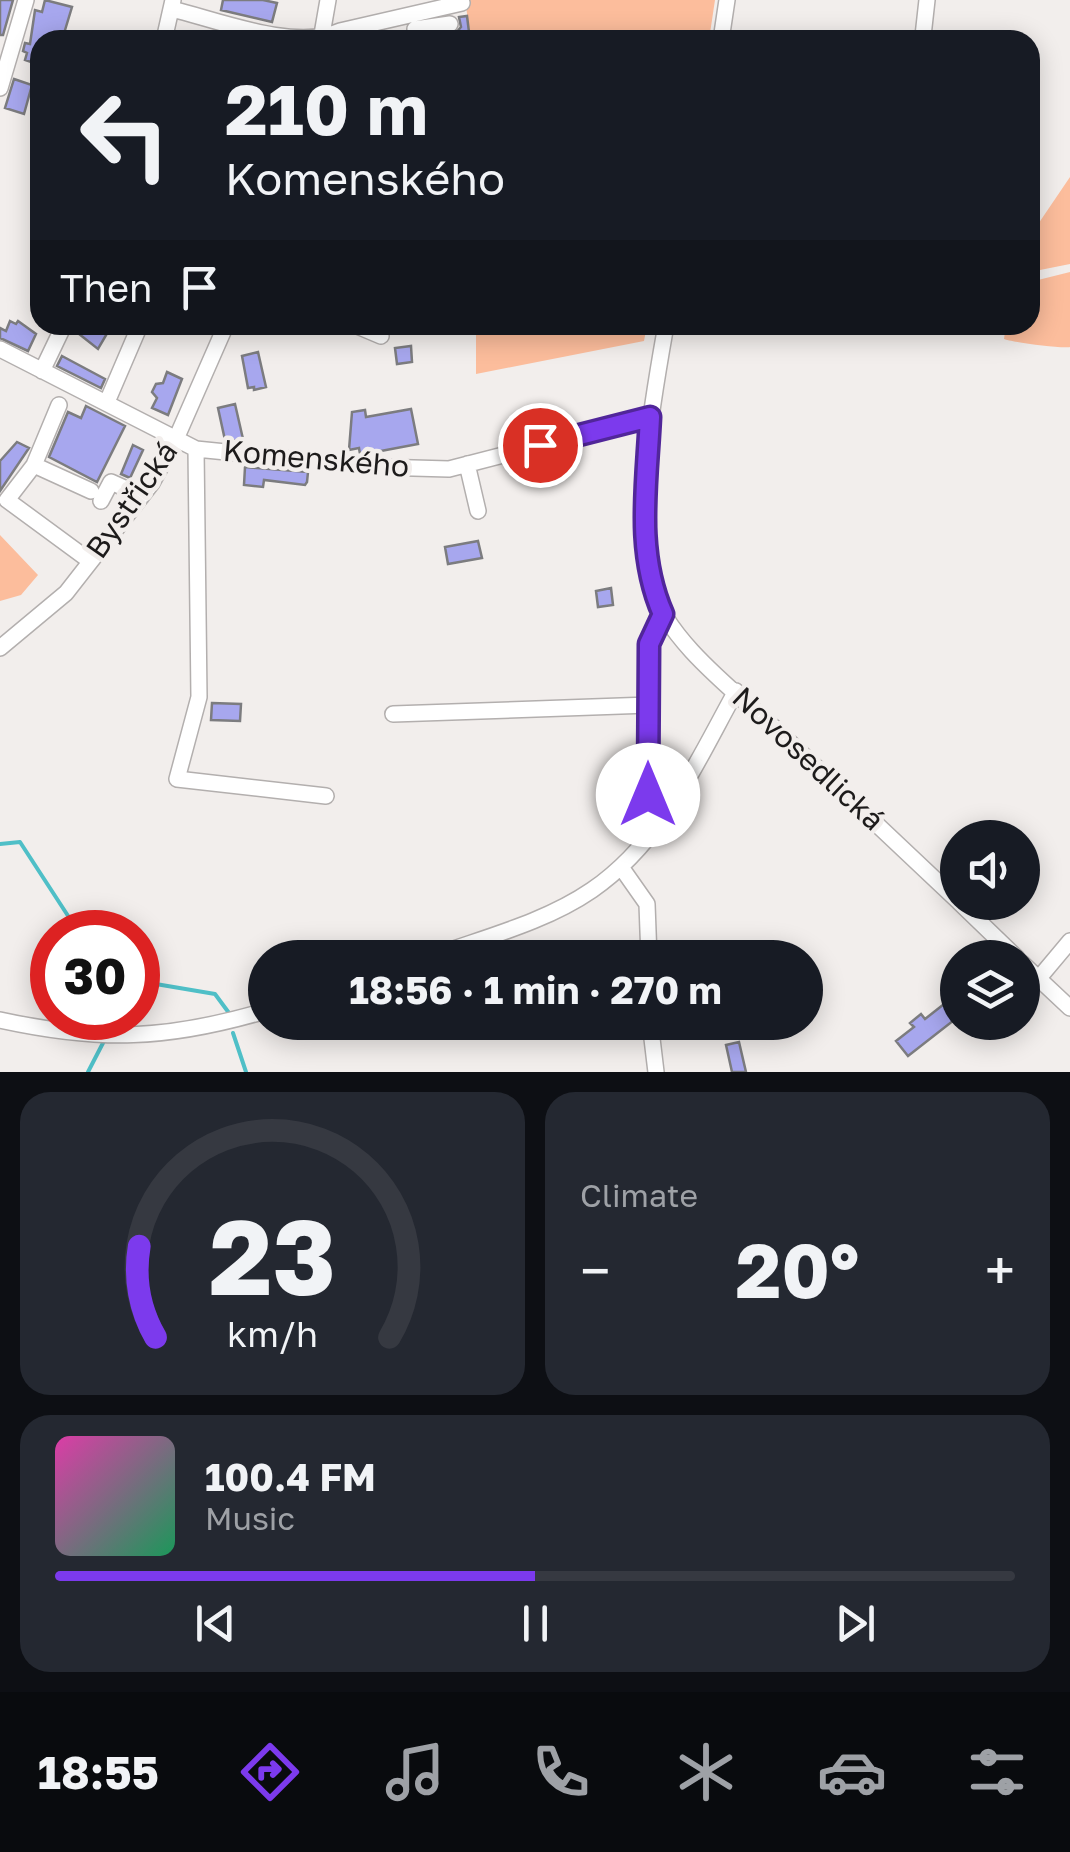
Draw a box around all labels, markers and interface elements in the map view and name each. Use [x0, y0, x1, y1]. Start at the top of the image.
text: 210 m [225, 66, 428, 150]
icon: left [60, 70, 190, 200]
text: Komenského [225, 151, 505, 205]
icon: arrive [172, 260, 227, 315]
text: Then [60, 265, 152, 310]
pin [498, 403, 583, 488]
icon: arrive [513, 418, 568, 473]
street label: Komenského [222, 432, 411, 484]
street label: Bystřická [78, 434, 184, 565]
street label: Novosedlická [726, 679, 892, 838]
position arrow [596, 743, 700, 847]
map controls [940, 820, 1040, 1040]
button: sound [940, 820, 1040, 920]
speed limit sign: 30 [30, 910, 160, 1040]
button: layers [940, 940, 1040, 1040]
text: 18:56 · 1 min · 270 m [349, 967, 722, 1012]
text: Climate [580, 1176, 698, 1214]
text: 23 [209, 1193, 336, 1318]
text: 20° [736, 1224, 859, 1315]
text: − [580, 1237, 610, 1303]
text: + [985, 1237, 1015, 1303]
text: km/h [227, 1312, 318, 1355]
text: 100.4 FM [205, 1454, 376, 1499]
text: Music [205, 1499, 295, 1537]
icon: previous [188, 1596, 243, 1651]
icon: pause [508, 1596, 563, 1651]
icon: next [828, 1596, 883, 1651]
icon: directions [235, 1737, 305, 1807]
icon: music [380, 1737, 450, 1807]
icon: phone [526, 1737, 596, 1807]
icon: climate [671, 1737, 741, 1807]
icon: car [817, 1737, 887, 1807]
icon: filters [962, 1737, 1032, 1807]
text: 18:55 [38, 1745, 159, 1799]

